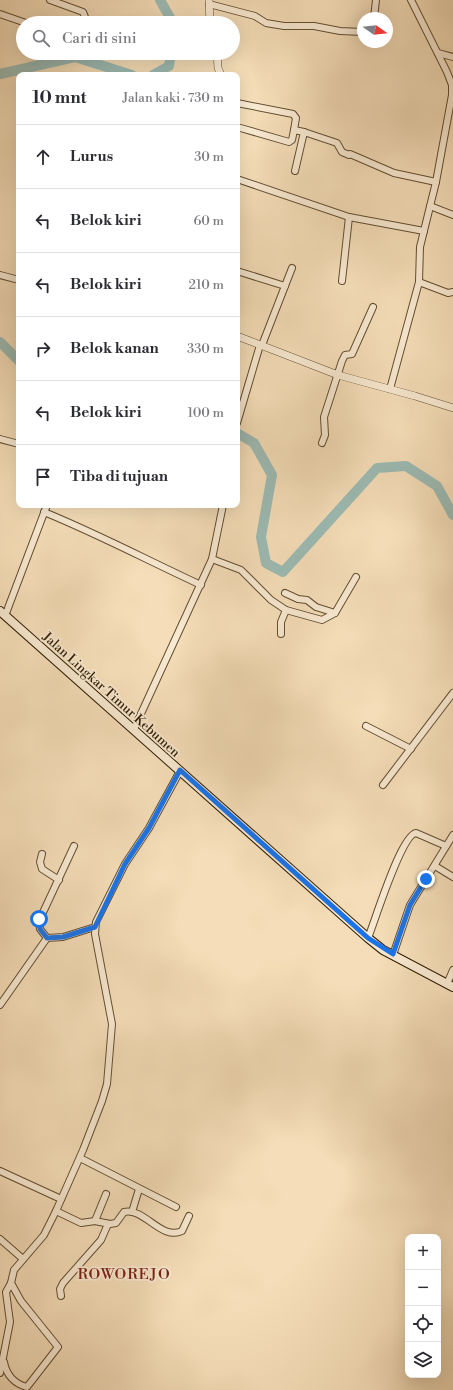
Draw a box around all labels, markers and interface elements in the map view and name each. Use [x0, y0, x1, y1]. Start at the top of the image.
north arrow [357, 12, 393, 48]
search box [16, 16, 240, 60]
icon: search [30, 27, 52, 49]
text: Cari di sini [62, 29, 137, 48]
text: 10 mnt [32, 87, 87, 109]
text: Jalan kaki · 730 m [122, 90, 224, 106]
icon: ahead [32, 146, 54, 168]
text: Lurus [70, 147, 113, 166]
text: 30 m [194, 149, 224, 165]
icon: left [32, 210, 54, 232]
text: Belok kiri [70, 211, 141, 230]
text: 60 m [193, 213, 224, 229]
icon: left [32, 274, 54, 296]
text: Belok kiri [70, 275, 141, 294]
text: 210 m [189, 277, 224, 293]
icon: right [32, 338, 54, 360]
text: Belok kanan [70, 339, 159, 358]
text: 330 m [187, 341, 224, 357]
icon: left [32, 402, 54, 424]
text: Belok kiri [70, 403, 141, 422]
text: 100 m [188, 405, 224, 421]
icon: arrive [32, 466, 54, 488]
text: Tiba di tujuan [70, 467, 168, 486]
street label: Jalan Lingkar Timur Kebumen [39, 628, 184, 761]
route end [417, 870, 435, 888]
route start [30, 910, 48, 928]
map controls [405, 1234, 441, 1378]
button: + [405, 1234, 441, 1270]
district label: ROWOREJO [77, 1265, 171, 1284]
button: − [405, 1270, 441, 1306]
button: locate [405, 1306, 441, 1342]
button: layers [405, 1342, 441, 1378]

